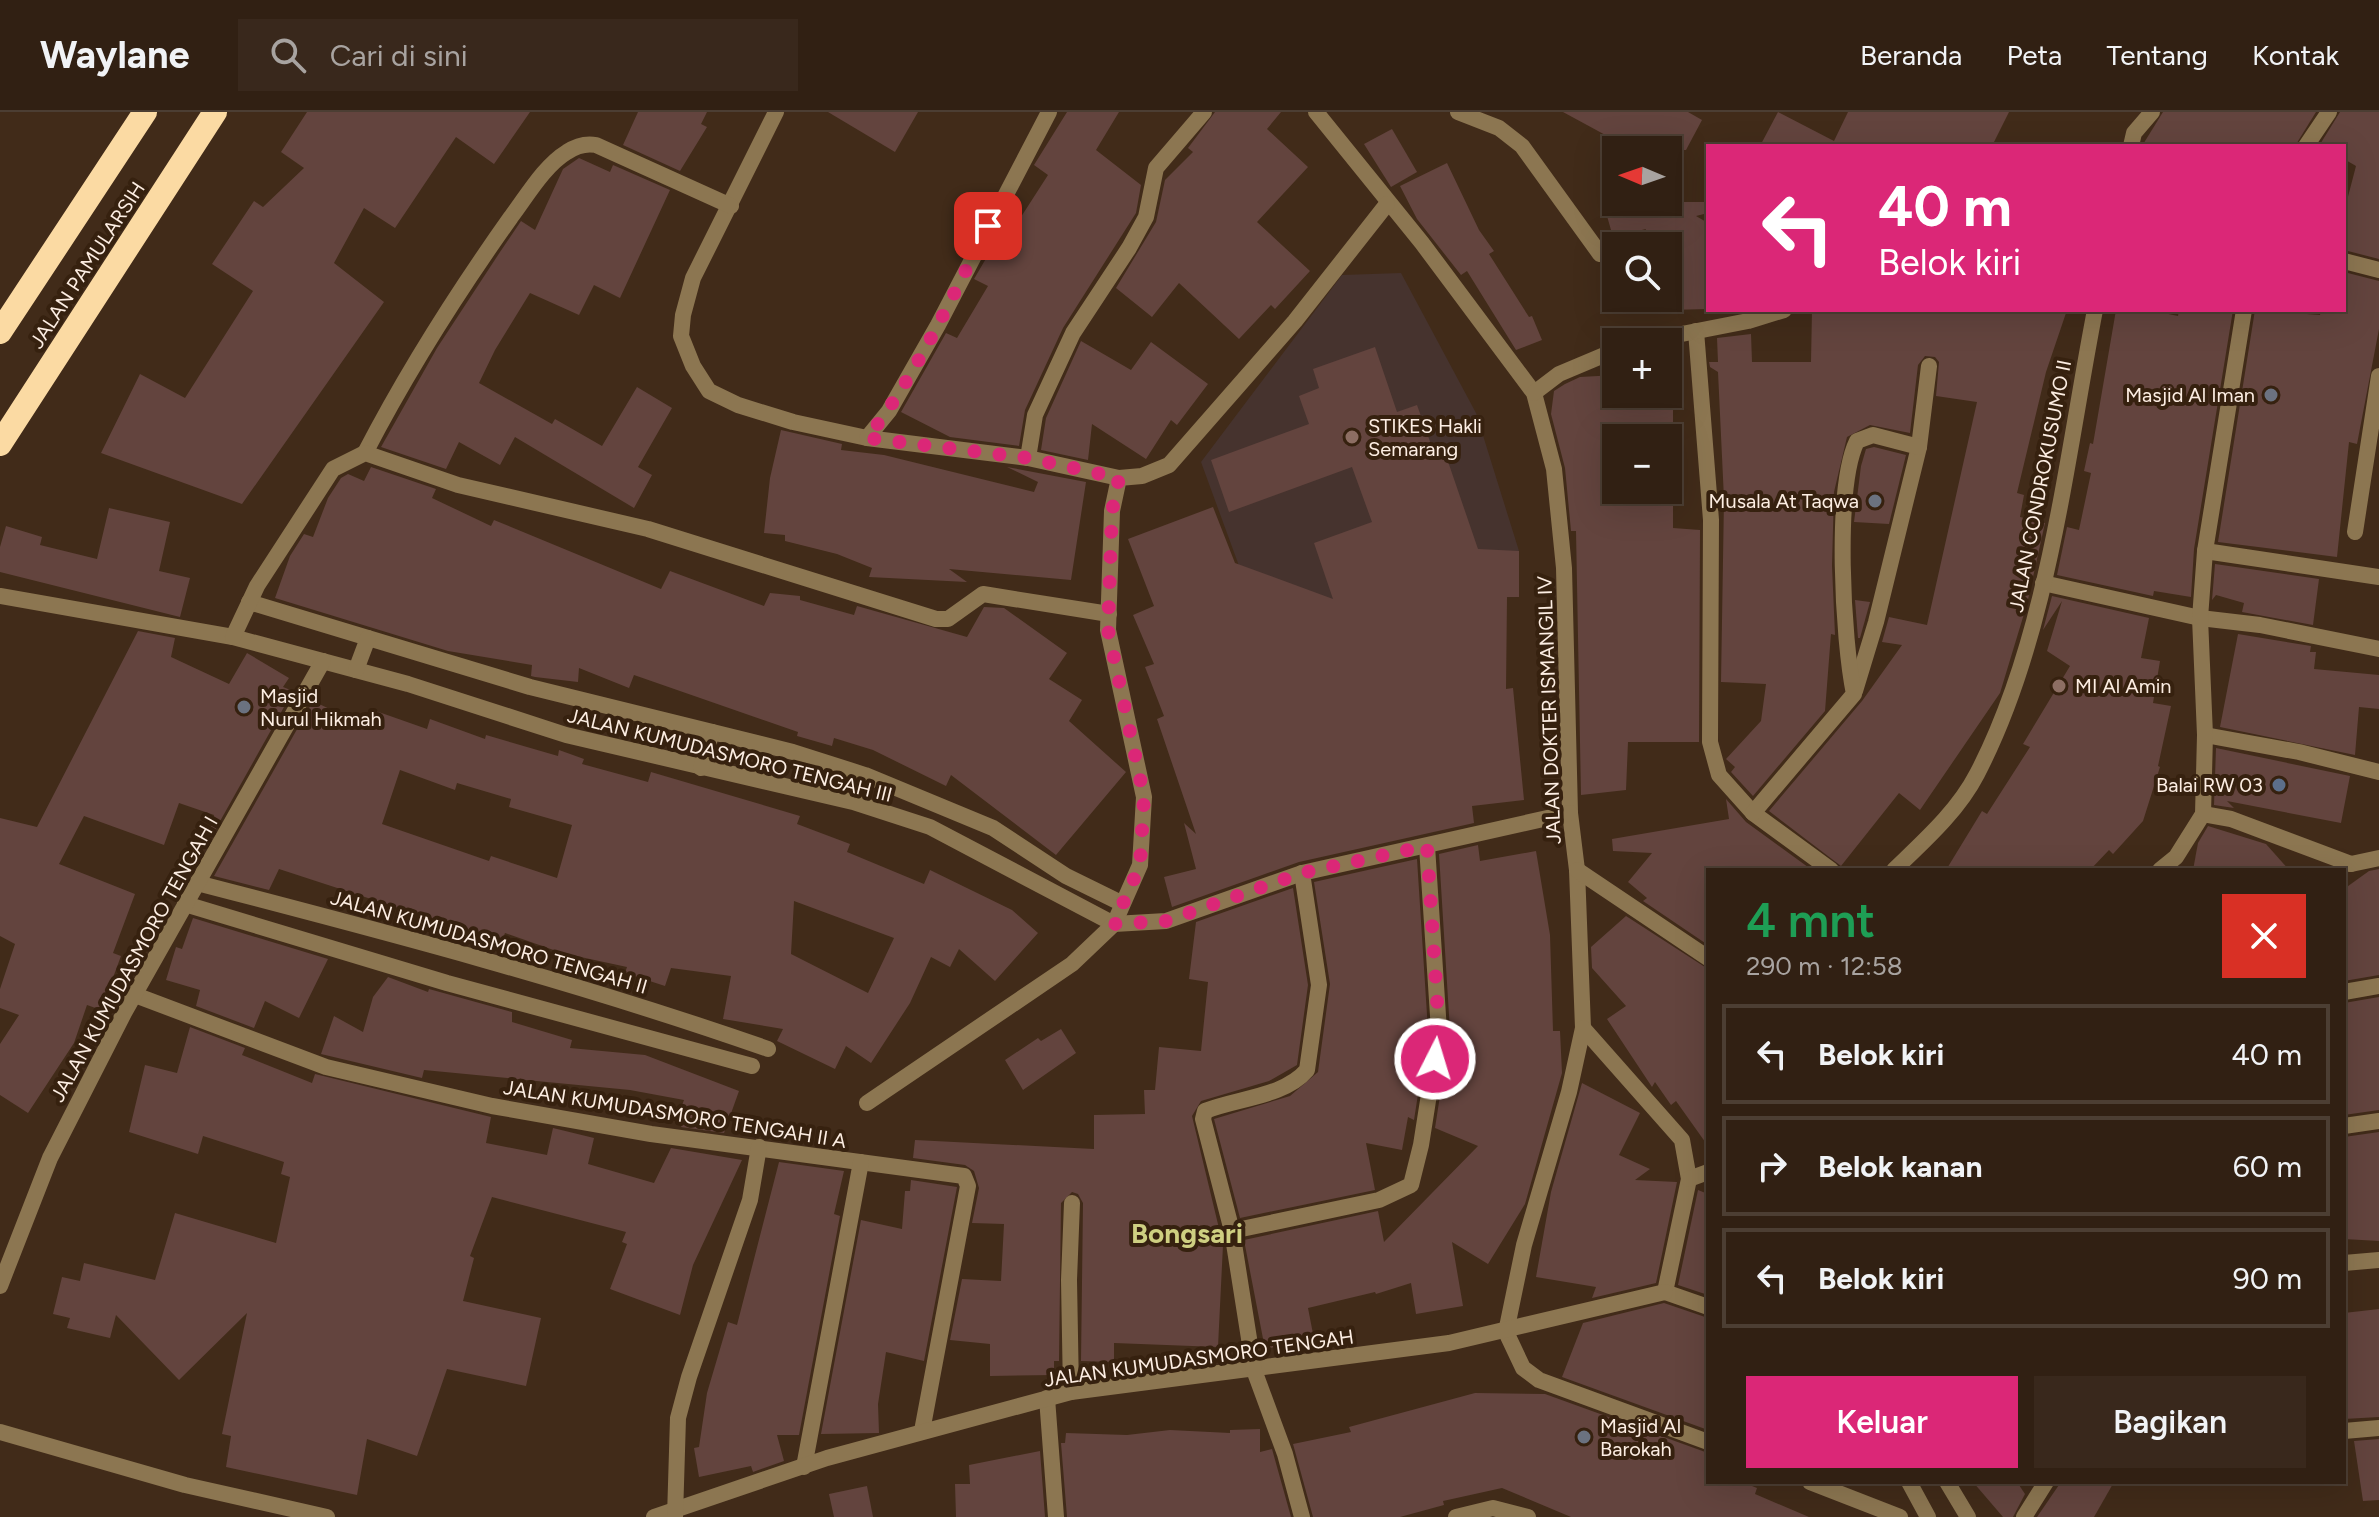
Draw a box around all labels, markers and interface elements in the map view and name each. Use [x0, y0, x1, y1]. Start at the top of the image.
search box [238, 19, 798, 91]
text: Waylane [40, 32, 190, 78]
icon: search [266, 33, 310, 77]
text: Cari di sini [330, 37, 468, 74]
text: Beranda [1860, 38, 1962, 72]
text: Peta [2006, 38, 2062, 72]
text: Tentang [2106, 38, 2208, 72]
text: Kontak [2252, 38, 2339, 72]
north arrow [1602, 136, 1682, 216]
map controls [1602, 136, 1682, 504]
text: 40 m [1878, 173, 2012, 240]
icon: left [1746, 176, 1850, 280]
street label: JALAN PAMULARSIH [24, 177, 150, 353]
pin [954, 192, 1022, 260]
icon: arrive [966, 204, 1010, 248]
button: search [1602, 232, 1682, 312]
text: Belok kiri [1878, 241, 2021, 284]
button: + [1602, 328, 1682, 408]
street label: JALAN CONDROKUSUMO II [2004, 358, 2076, 614]
place label: Masjid Al Iman [2125, 383, 2255, 407]
marker: Masjid Al Iman [2262, 386, 2280, 404]
place label: STIKES Hakli Semarang [1368, 414, 1482, 461]
button: − [1602, 424, 1682, 504]
marker: STIKES Hakli Semarang [1343, 428, 1361, 446]
place label: Musala At Taqwa [1709, 489, 1859, 513]
marker: Musala At Taqwa [1866, 492, 1884, 510]
street label: JALAN DOKTER ISMANGIL IV [1532, 575, 1566, 845]
place label: MI Al Amin [2075, 674, 2172, 698]
marker: MI Al Amin [2050, 677, 2068, 695]
place label: Masjid Nurul Hikmah [260, 684, 382, 731]
marker: Masjid Nurul Hikmah [235, 698, 253, 716]
street label: JALAN KUMUDASMORO TENGAH III [565, 703, 895, 807]
place label: Balai RW 03 [2156, 773, 2263, 797]
marker: Balai RW 03 [2270, 776, 2288, 794]
street label: JALAN KUMUDASMORO TENGAH I [45, 812, 223, 1106]
street label: JALAN KUMUDASMORO TENGAH II [328, 885, 650, 999]
text: 4 mnt [1746, 891, 1875, 949]
button: close [2222, 894, 2306, 978]
text: 290 m · 12:58 [1746, 950, 1903, 982]
position arrow [1393, 1017, 1477, 1101]
icon: left [1750, 1032, 1794, 1076]
text: Belok kiri [1818, 1036, 1944, 1073]
text: 40 m [2231, 1036, 2302, 1073]
street label: JALAN KUMUDASMORO TENGAH II A [502, 1075, 849, 1153]
icon: right [1750, 1144, 1794, 1188]
text: Belok kanan [1818, 1148, 1983, 1185]
text: 60 m [2233, 1148, 2302, 1185]
district label: Bongsari [1131, 1216, 1243, 1250]
icon: left [1750, 1256, 1794, 1300]
text: Belok kiri [1818, 1260, 1944, 1297]
text: 90 m [2233, 1260, 2302, 1297]
street label: JALAN KUMUDASMORO TENGAH [1043, 1324, 1355, 1392]
button: Keluar [1746, 1376, 2018, 1468]
button: Bagikan [2034, 1376, 2306, 1468]
place label: Masjid Al Barokah [1600, 1414, 1681, 1461]
marker: Masjid Al Barokah [1575, 1428, 1593, 1446]

